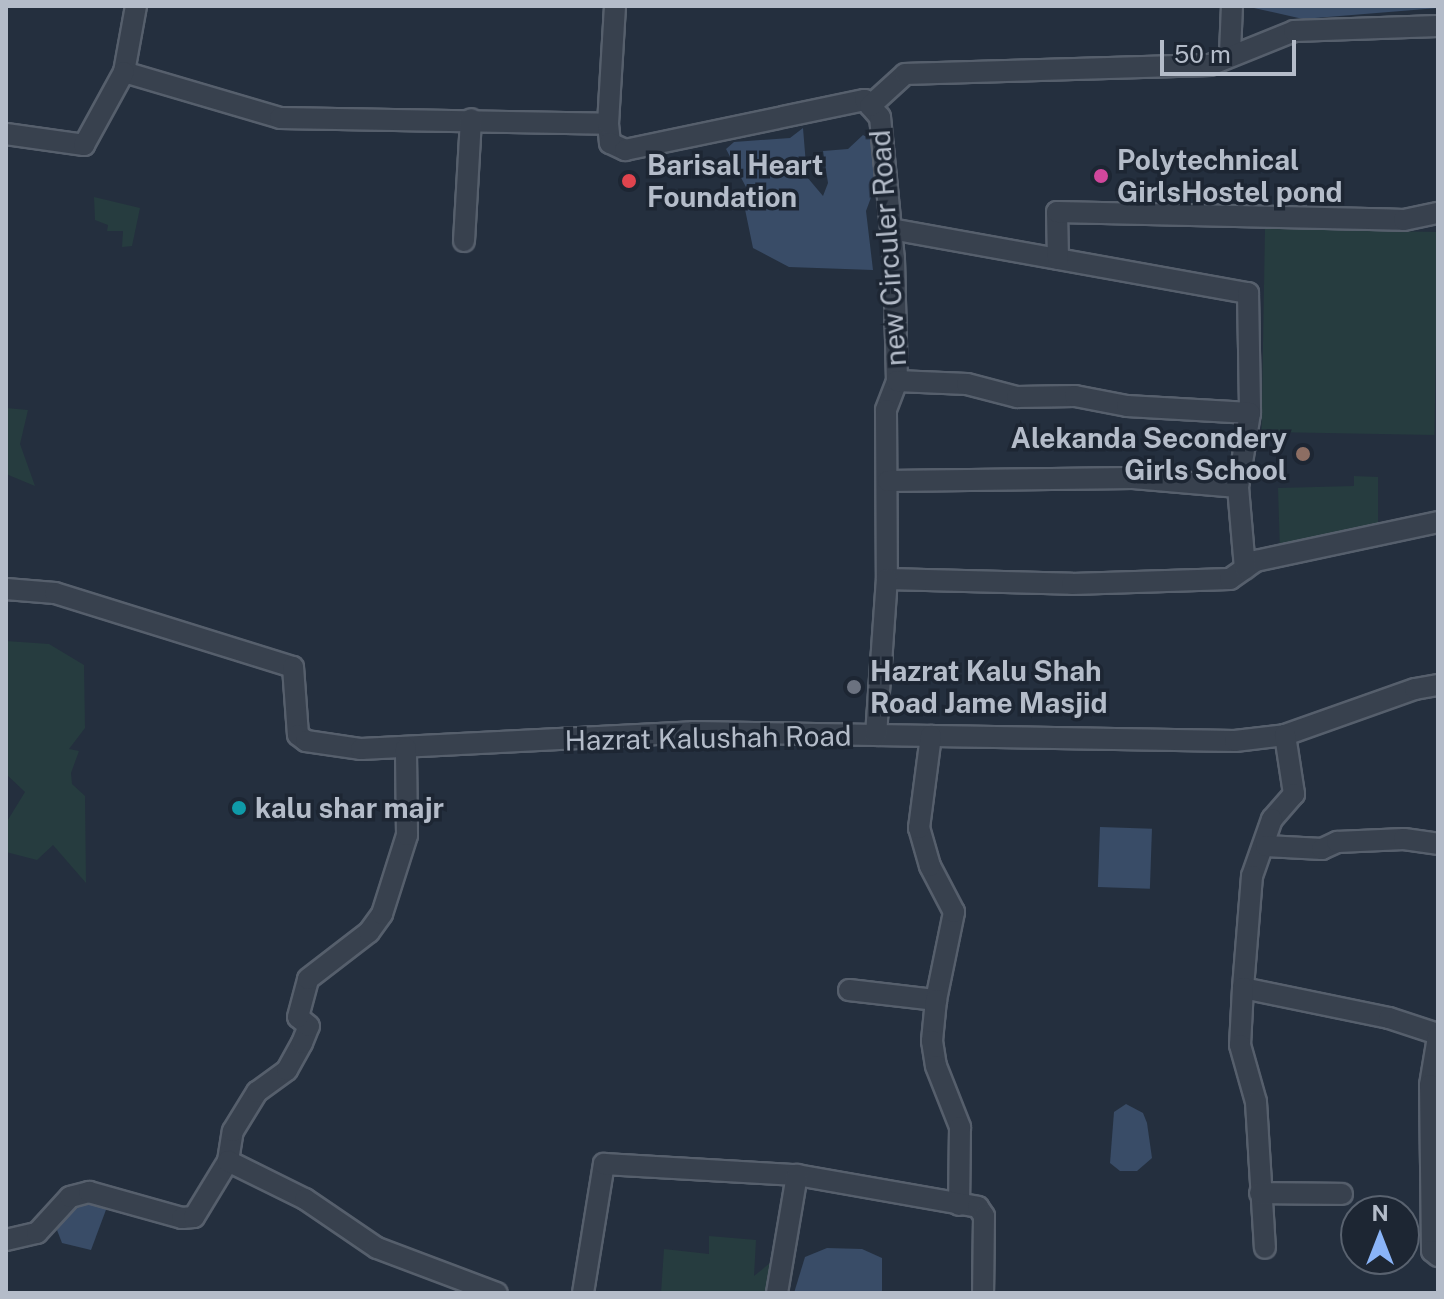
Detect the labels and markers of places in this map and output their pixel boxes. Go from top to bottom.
place label: Polytechnical GirlsHostel pond [1117,143,1343,209]
place label: Barisal Heart Foundation [647,148,823,214]
marker: Polytechnical GirlsHostel pond [1092,167,1110,185]
marker: Barisal Heart Foundation [618,170,640,192]
place label: Alekanda Secondery Girls School [1011,421,1287,487]
marker: Alekanda Secondery Girls School [1294,445,1312,463]
place label: Hazrat Kalu Shah Road Jame Masjid [870,654,1108,720]
marker: Hazrat Kalu Shah Road Jame Masjid [845,678,863,696]
place label: kalu shar majr [255,791,444,825]
marker: kalu shar majr [230,799,248,817]

